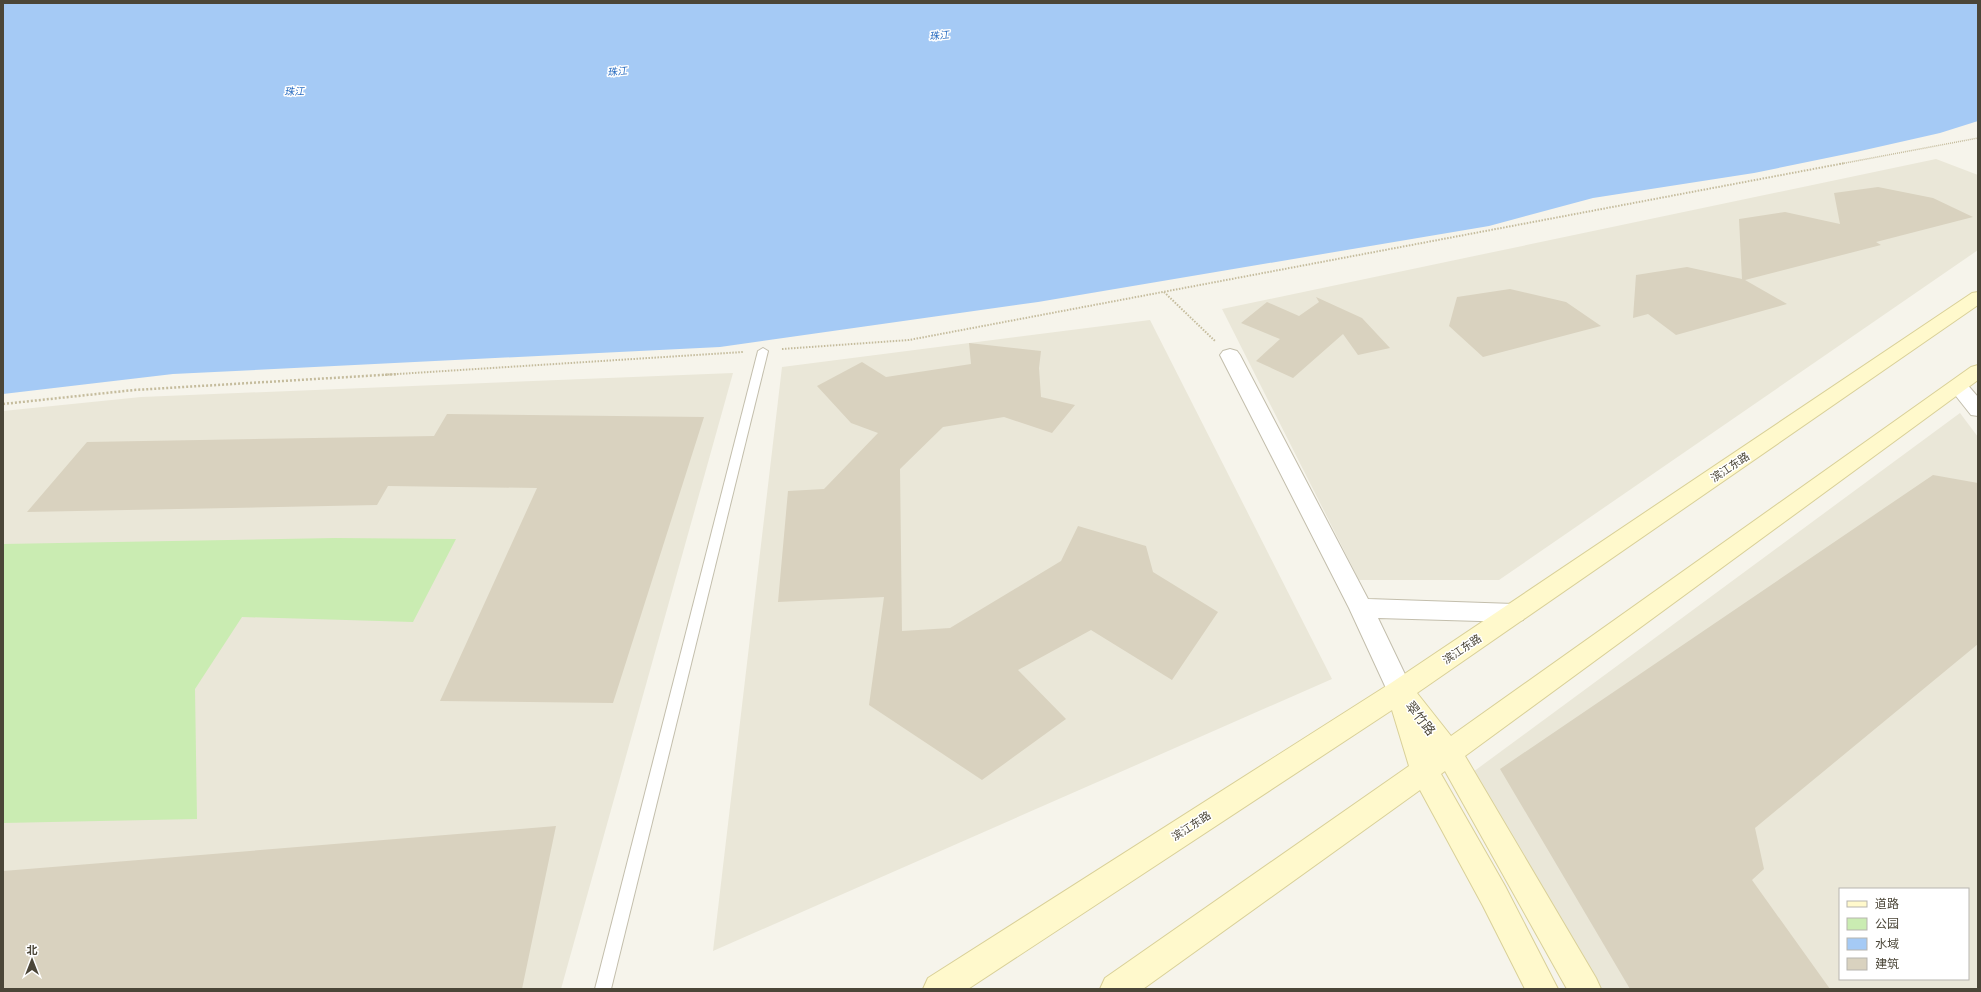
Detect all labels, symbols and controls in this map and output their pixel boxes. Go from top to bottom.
water label: 珠江 [928,27,951,44]
water label: 珠江 [606,63,629,80]
water label: 珠江 [284,84,305,99]
street label: 滨江东路 [1707,448,1753,486]
street label: 滨江东路 [1439,630,1485,668]
street label: 翠竹路 [1401,697,1440,740]
street label: 滨江东路 [1168,807,1214,845]
legend [1839,888,1969,980]
text: 道路 [1875,895,1899,913]
text: 公园 [1875,915,1899,933]
text: 水域 [1875,935,1899,953]
north arrow [12,940,52,980]
text: 北 [27,942,38,958]
text: 建筑 [1875,955,1899,973]

